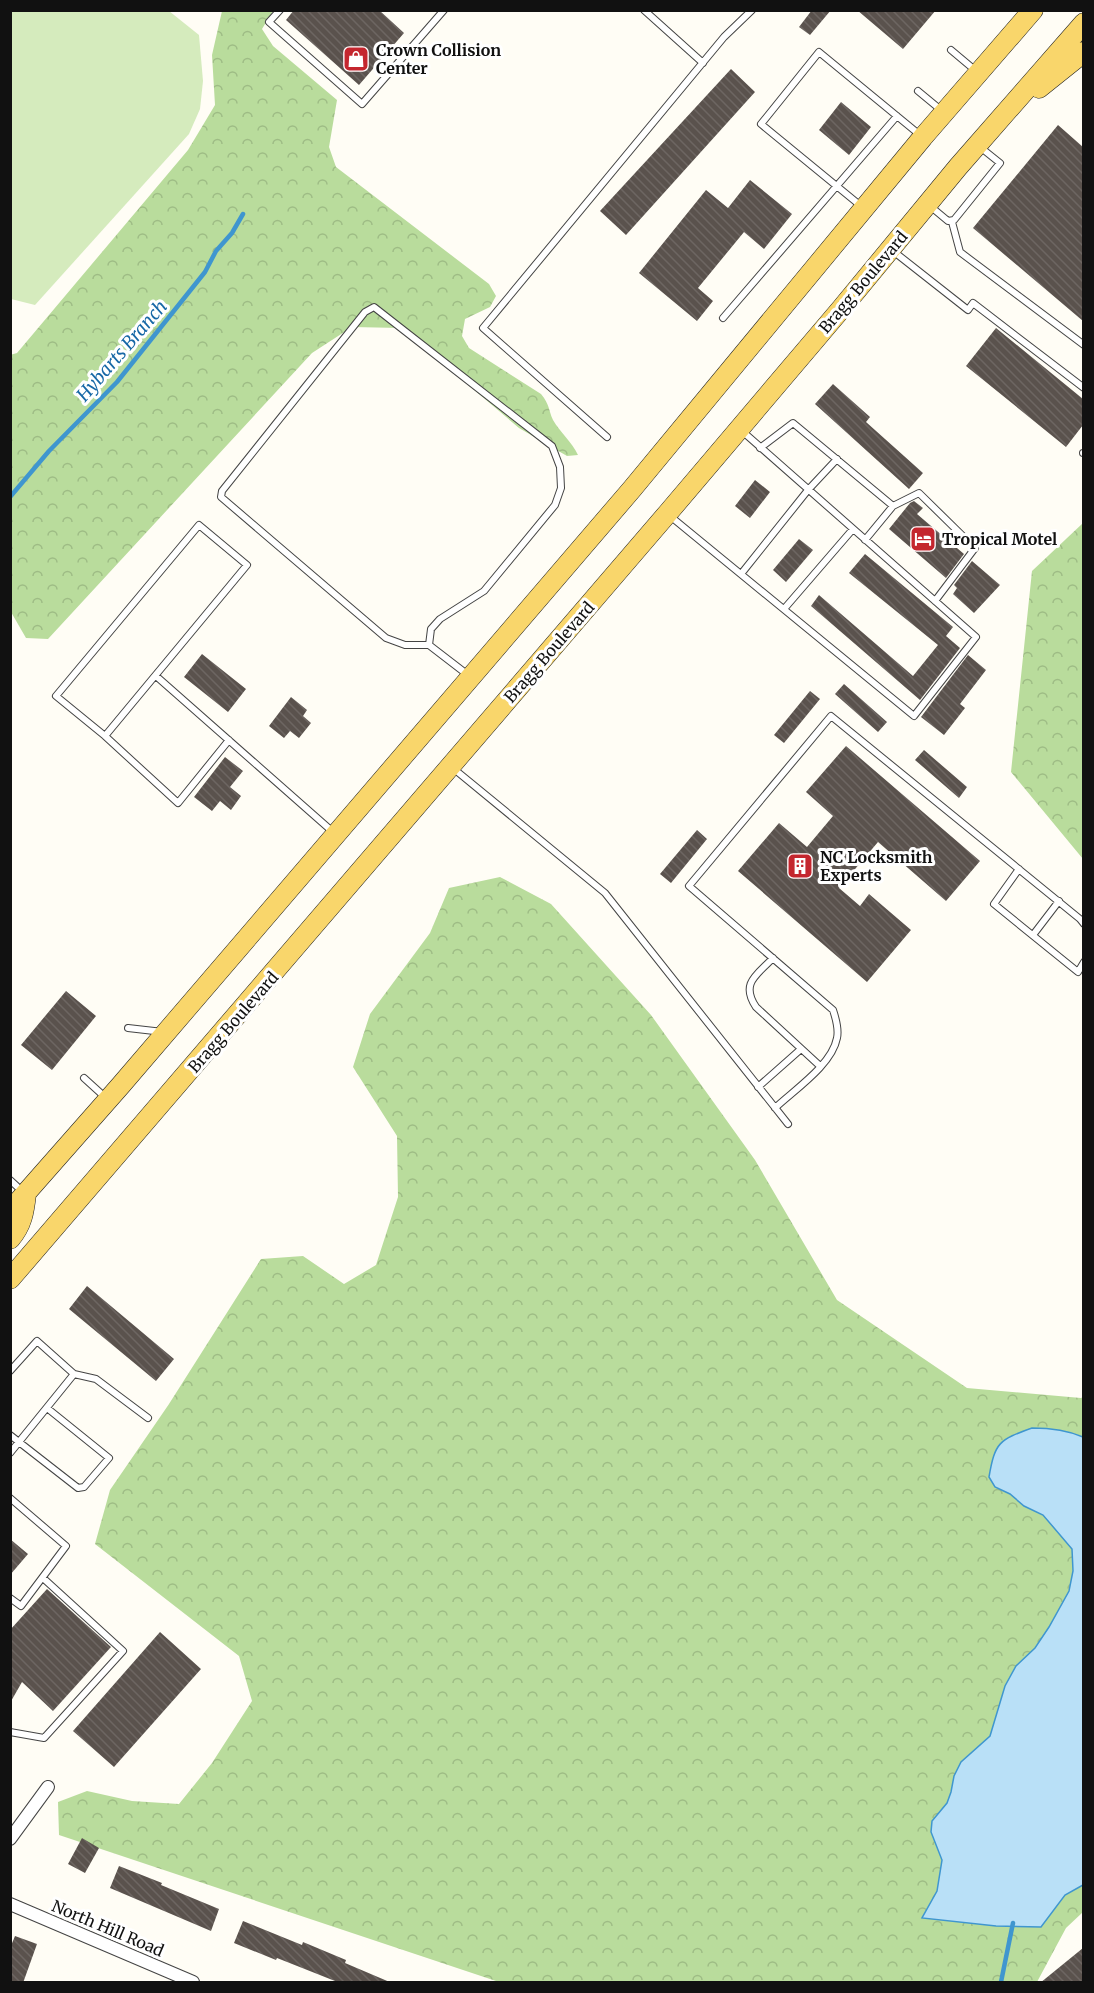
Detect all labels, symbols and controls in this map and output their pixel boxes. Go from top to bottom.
place label: Crown Collision Center [376,40,501,78]
shop icon: Crown Collision Center [341,44,371,74]
street label: Bragg Boulevard [814,227,912,337]
water label: Hybarts Branch [71,295,172,407]
hotel icon: Tropical Motel [908,524,938,554]
place label: Tropical Motel [942,529,1057,549]
street label: Bragg Boulevard [500,597,599,707]
place label: NC Locksmith Experts [820,847,933,885]
building icon: NC Locksmith Experts [785,851,815,881]
street label: Bragg Boulevard [184,967,283,1077]
street label: North Hill Road [49,1895,167,1961]

